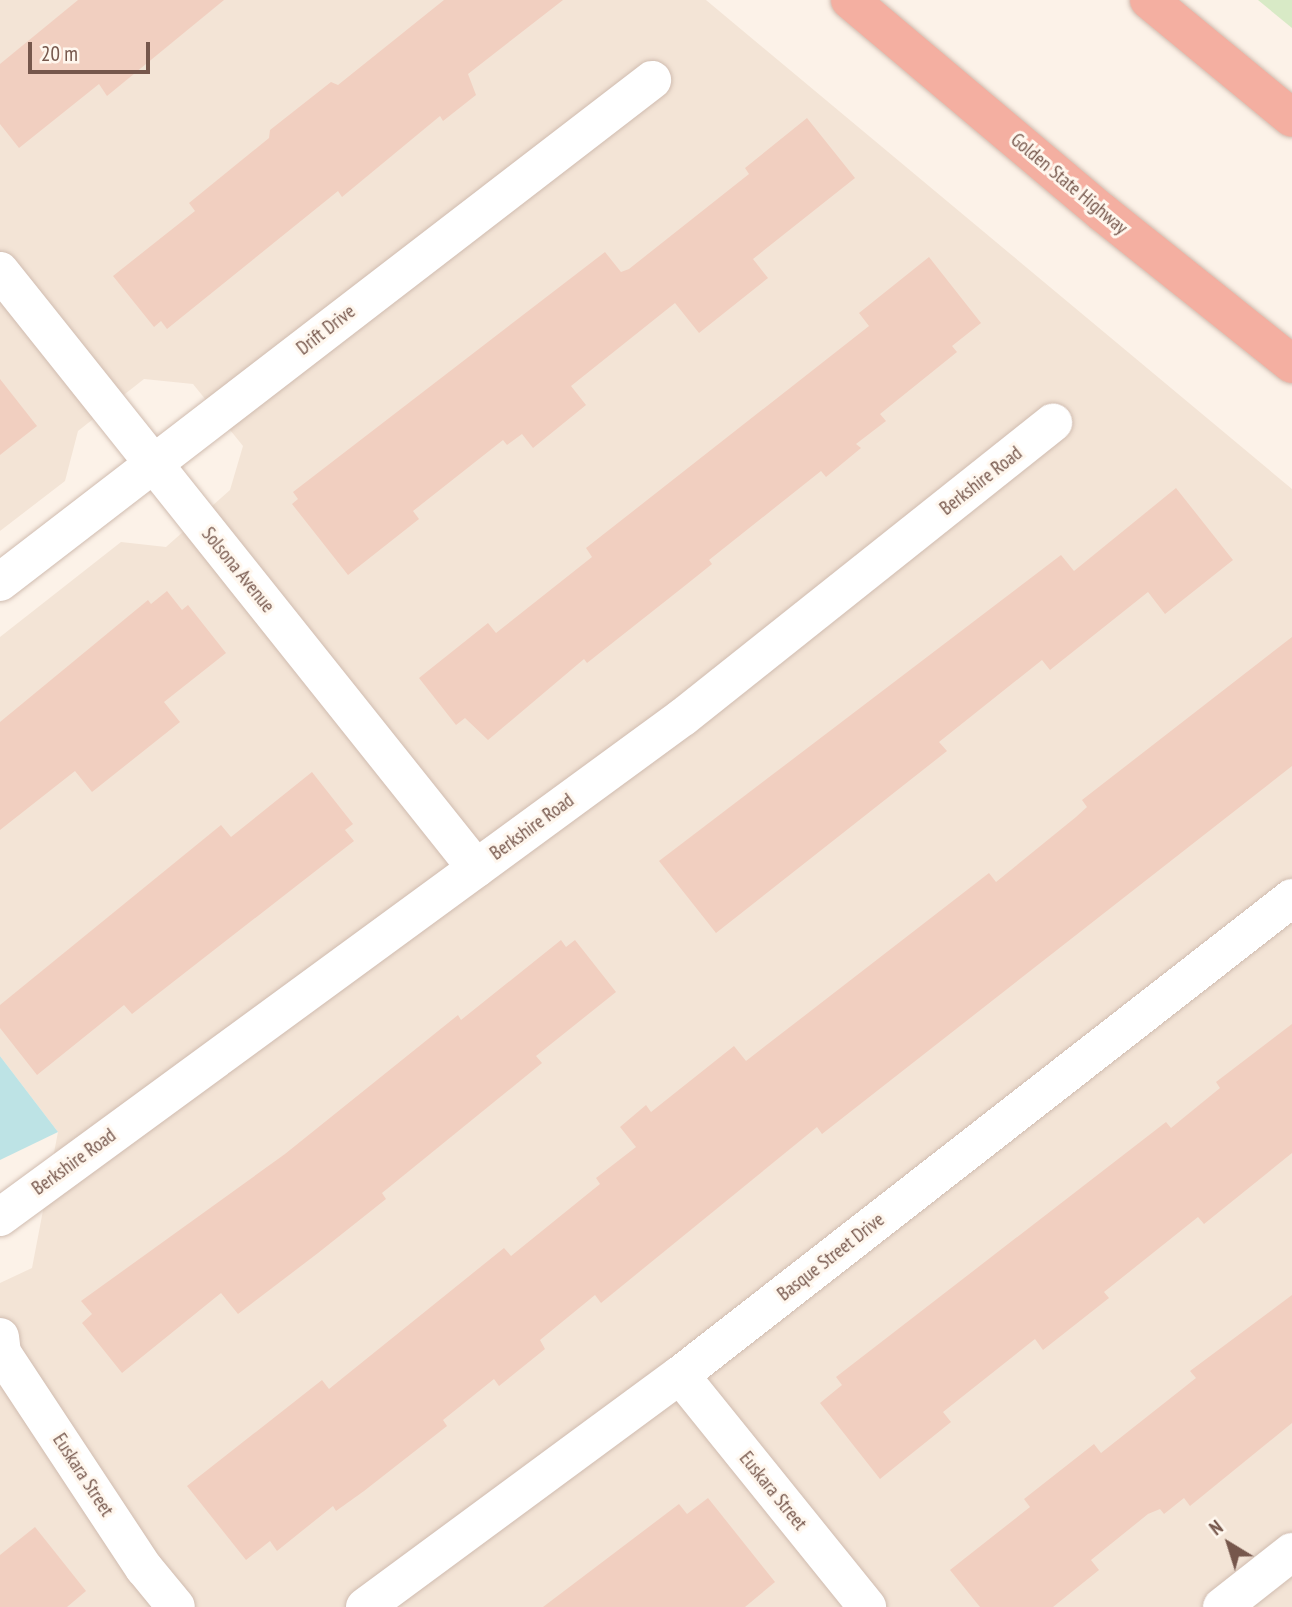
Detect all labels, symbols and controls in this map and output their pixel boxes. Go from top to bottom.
scale bar [32,28,154,72]
text: 20 m [41,40,78,67]
street label: Golden State Highway [1006,129,1132,239]
street label: Drift Drive [292,300,360,360]
street label: Berkshire Road [935,442,1027,520]
street label: Solsona Avenue [197,523,279,617]
street label: Berkshire Road [486,789,578,865]
street label: Berkshire Road [28,1124,120,1200]
street label: Basque Street Drive [773,1208,889,1306]
street label: Euskara Street [48,1429,118,1521]
street label: Euskara Street [735,1447,811,1535]
north arrow [1194,1509,1264,1579]
text: N [1205,1515,1227,1540]

